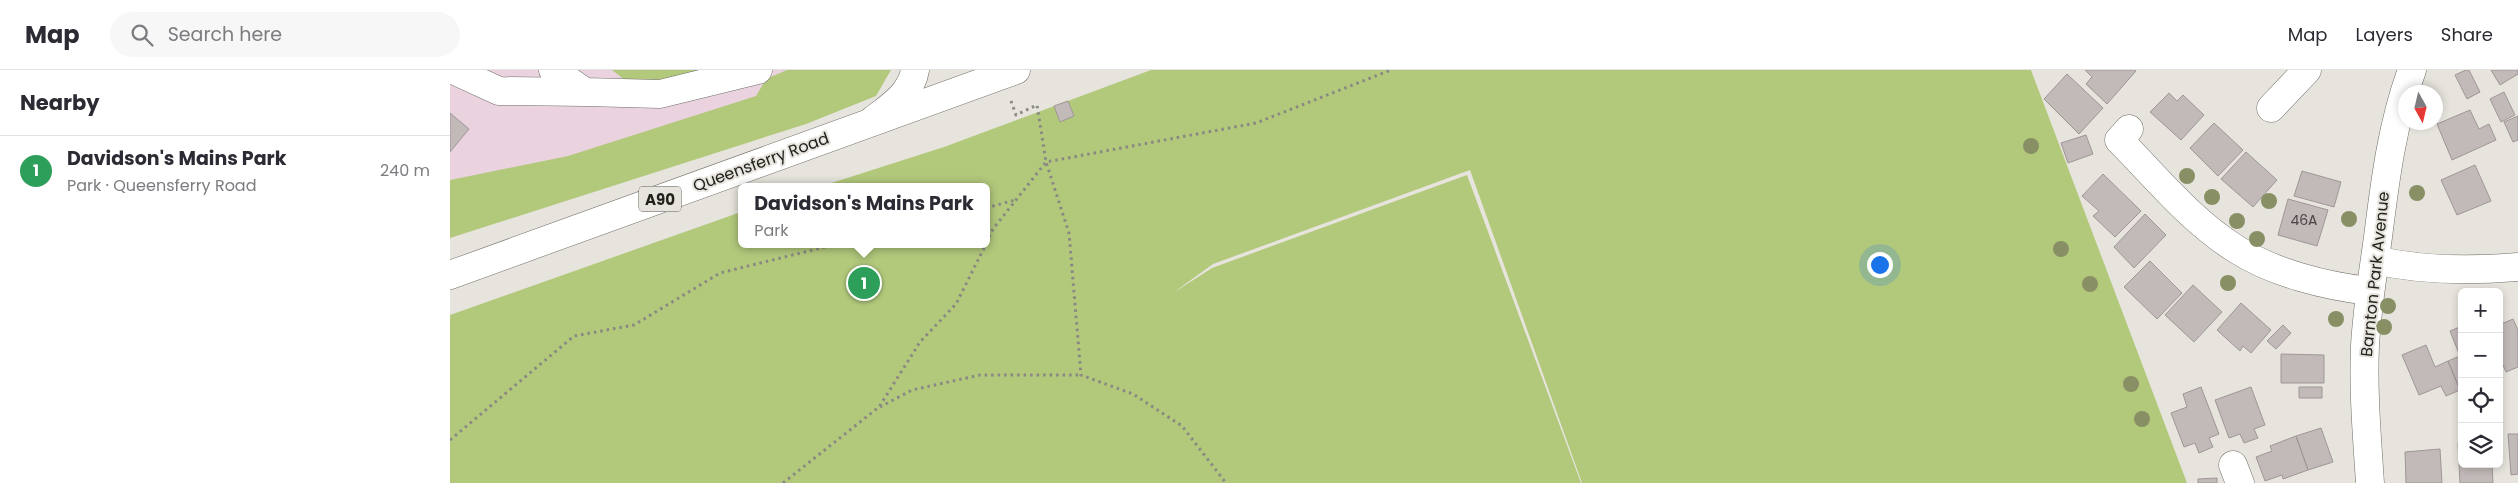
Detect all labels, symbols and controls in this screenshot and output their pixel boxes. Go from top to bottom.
search box [110,12,460,57]
text: Map [25,18,80,51]
icon: search [128,21,156,49]
text: Search here [168,21,282,48]
text: Map [2288,22,2328,47]
text: Layers [2356,22,2413,47]
text: Share [2441,22,2493,47]
north arrow [2398,85,2443,130]
text: Nearby [20,88,100,117]
street label: Queensferry Road [690,127,832,197]
text: Davidson's Mains Park [67,145,286,172]
text: 1 [33,159,39,182]
text: 240 m [380,159,430,182]
text: Park · Queensferry Road [67,174,257,197]
popup [738,183,990,248]
road number: A90 [639,186,681,212]
text: Davidson's Mains Park [754,190,974,217]
street label: Barnton Park Avenue [2355,190,2395,358]
house number: 46A [2290,210,2318,230]
text: Park [754,219,789,242]
your location [1867,252,1893,278]
pin: 1 [848,264,880,302]
map controls [2458,288,2503,468]
button: + [2458,288,2503,333]
button: − [2458,333,2503,378]
button: locate [2458,378,2503,423]
button: layers [2458,423,2503,468]

